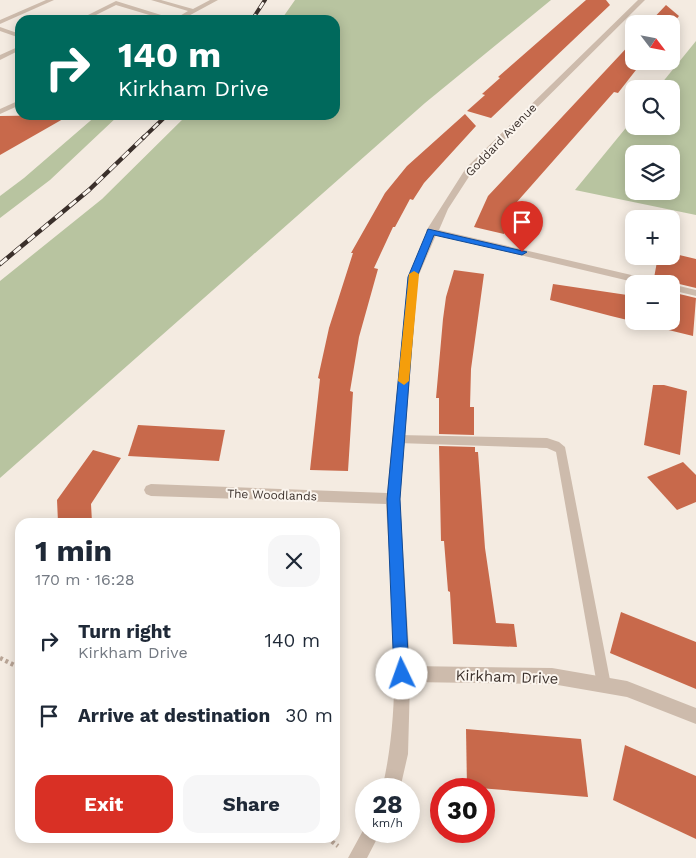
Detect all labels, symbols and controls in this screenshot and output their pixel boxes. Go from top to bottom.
north arrow [625,15,680,70]
map controls [625,15,680,330]
text: 140 m [118,34,221,76]
icon: right [35,35,100,100]
text: Kirkham Drive [118,76,269,101]
button: search [625,80,680,135]
street label: Goddard Avenue [463,101,539,179]
button: layers [625,145,680,200]
pin [501,201,543,252]
icon: arrive [508,208,536,236]
button: + [625,210,680,265]
button: − [625,275,680,330]
street label: The Woodlands [227,486,317,504]
text: 1 min [35,533,112,568]
button: close [268,535,320,587]
text: 170 m · 16:28 [35,570,135,589]
text: Turn right [78,620,171,643]
icon: right [35,627,63,655]
text: 140 m [265,629,320,652]
text: Kirkham Drive [78,643,188,662]
position arrow [375,647,427,699]
street label: Kirkham Drive [455,666,559,688]
icon: arrive [35,702,63,730]
text: Arrive at destination [78,704,270,727]
text: 30 m [285,704,333,727]
button: Exit [35,775,173,833]
button: Share [183,775,320,833]
speed limit sign: 30 [430,778,495,843]
text: 28 [372,790,403,819]
text: km/h [372,816,403,830]

